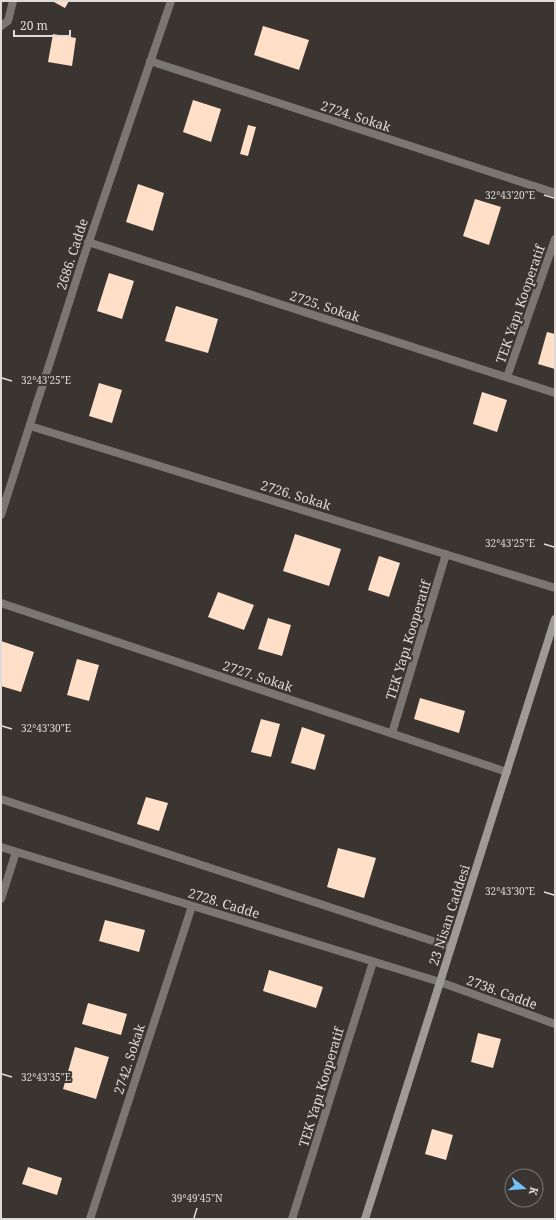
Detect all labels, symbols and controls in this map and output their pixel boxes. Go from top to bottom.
scale bar [14,12,70,38]
text: 20 m [20,17,48,34]
street label: 2724. Sokak [319,96,394,136]
text: 32°43'20"E [485,188,535,202]
street label: 2686. Cadde [52,216,92,292]
street label: TEK Yapı Kooperatif [491,241,549,366]
street label: 2725. Sokak [288,286,363,326]
text: 32°43'25"E [21,373,71,387]
street label: 2726. Sokak [259,476,334,514]
text: 32°43'25"E [485,536,535,550]
street label: TEK Yapı Kooperatif [381,577,435,702]
street label: 2727. Sokak [221,656,296,696]
text: 32°43'30"E [21,721,71,735]
street label: 23 Nisan Caddesi [424,862,474,968]
street label: 2728. Cadde [186,884,262,922]
text: 32°43'30"E [485,884,535,898]
street label: 2738. Cadde [464,971,540,1013]
street label: 2742. Sokak [109,1021,149,1096]
street label: TEK Yapı Kooperatif [294,1024,348,1149]
text: 32°43'35"E [21,1070,71,1084]
north arrow [504,1168,544,1208]
text: K [525,1185,542,1198]
text: 39°49'45"N [171,1191,223,1205]

